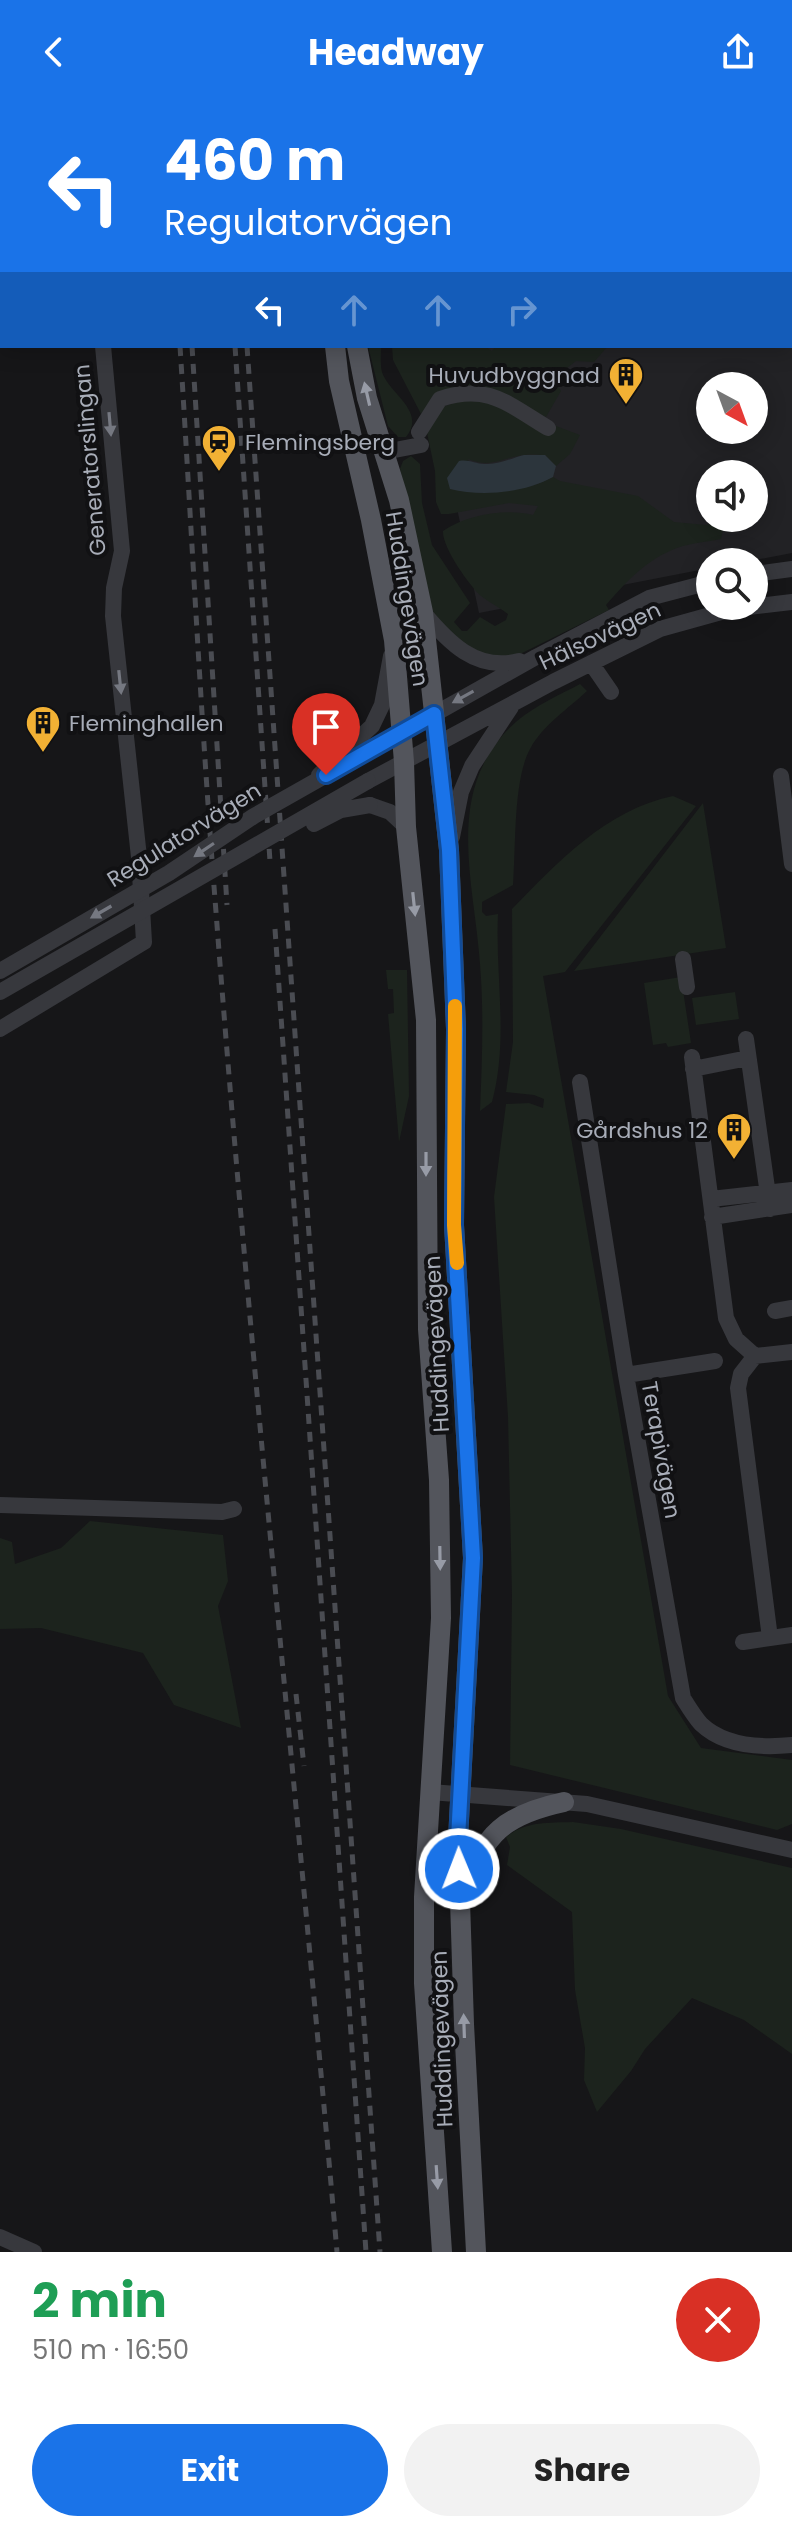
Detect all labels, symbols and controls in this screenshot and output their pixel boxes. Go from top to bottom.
text: Headway [308,27,484,78]
icon: back [32,30,76,74]
icon: share [716,30,760,74]
text: 460 m [164,121,345,200]
icon: left [32,136,136,240]
text: Regulatorvägen [164,197,453,248]
icon: left [248,288,292,332]
icon: ahead [332,288,376,332]
icon: ahead [416,288,460,332]
icon: right [500,288,544,332]
building icon: Huvudbyggnad [607,356,645,406]
place label: Huvudbyggnad [429,360,600,391]
street label: Generatorslingan [66,363,114,557]
north arrow [696,372,768,444]
map controls [696,372,768,620]
one-way arrow [360,381,373,406]
one-way arrow [104,412,117,437]
station icon: Flemingsberg [200,423,238,473]
place label: Flemingsberg [245,427,395,458]
button: sound [696,460,768,532]
street label: Huddingevägen [378,509,436,689]
button: search [696,548,768,620]
street label: Hälsovägen [534,594,666,678]
one-way arrow [114,669,127,694]
one-way arrow [452,690,474,704]
pin [292,693,360,775]
building icon: Fleminghallen [24,704,62,754]
icon: arrive [304,705,348,749]
place label: Fleminghallen [69,708,224,739]
street label: Regulatorvägen [101,775,267,895]
one-way arrow [193,842,215,856]
one-way arrow [408,892,421,917]
one-way arrow [90,905,113,919]
building icon: Gårdshus 12 [715,1111,753,1161]
place label: Gårdshus 12 [576,1115,708,1146]
one-way arrow [420,1152,432,1177]
street label: Huddingevägen [417,1255,457,1433]
street label: Terapivägen [634,1379,688,1521]
one-way arrow [434,1546,446,1571]
position arrow [417,1827,501,1911]
street label: Huddingevägen [423,1950,461,2128]
one-way arrow [458,2013,471,2038]
one-way arrow [431,2165,444,2190]
text: 2 min [32,2267,167,2334]
button: close [676,2278,760,2362]
text: 510 m · 16:50 [32,2332,189,2368]
button: Exit [32,2424,388,2516]
button: Share [404,2424,760,2516]

